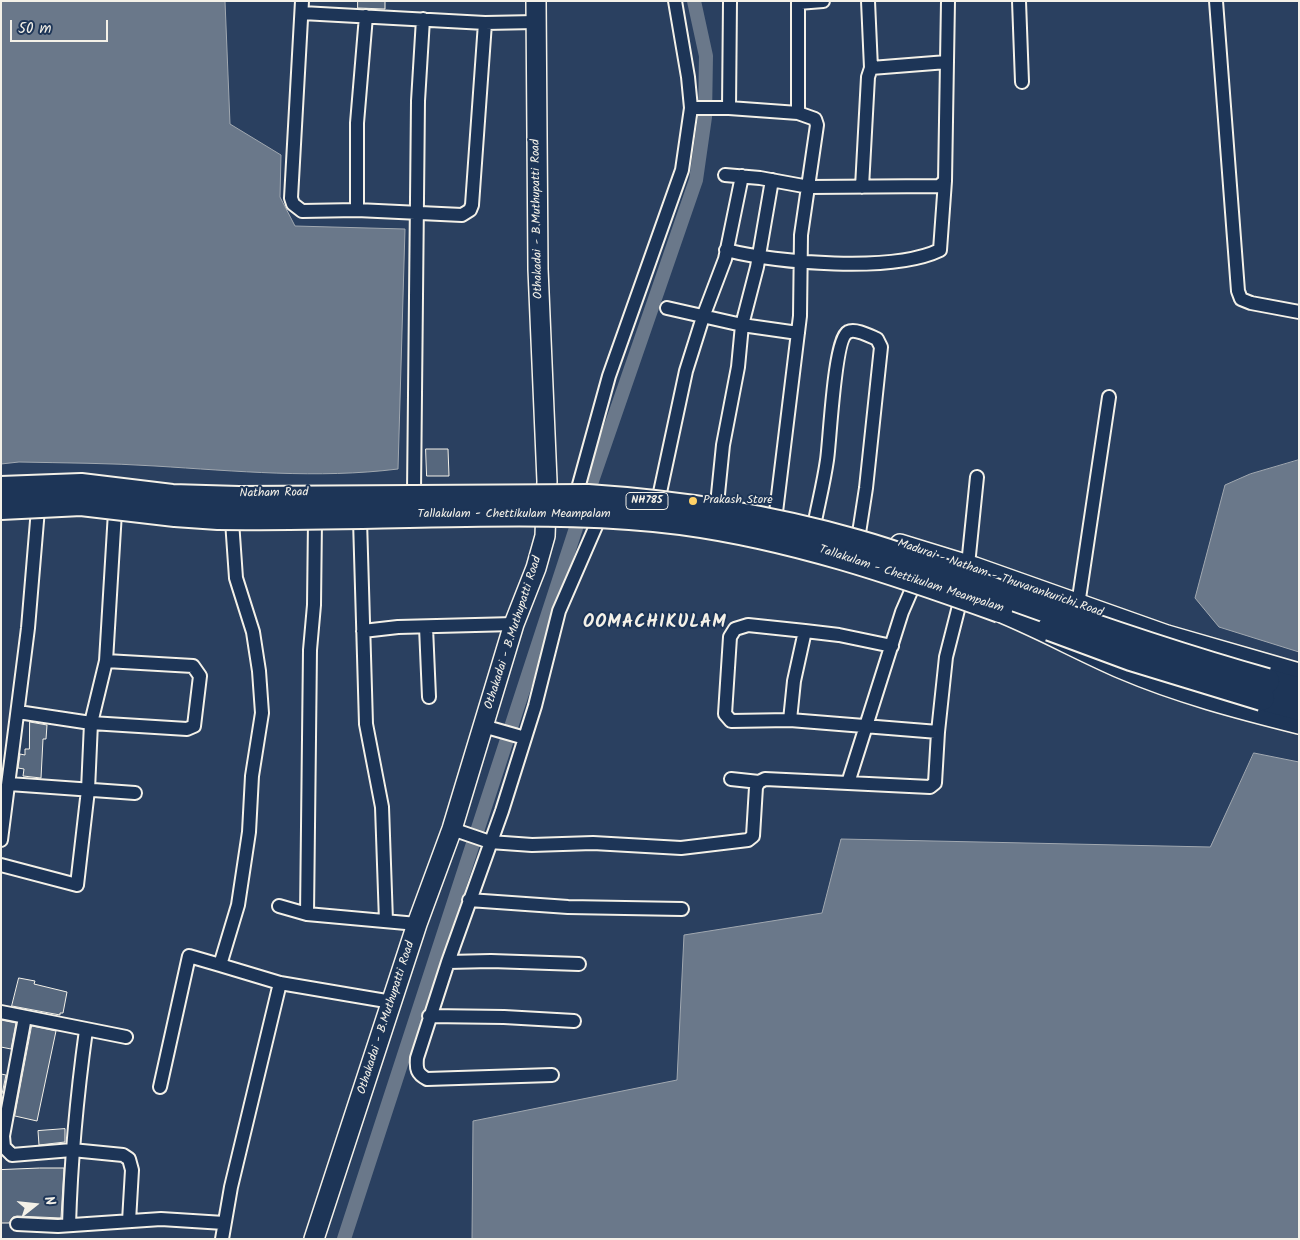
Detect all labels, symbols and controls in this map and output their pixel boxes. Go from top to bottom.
scale bar [12,10,110,42]
text: 50 m [18,17,52,41]
street label: Othakadai - B.Muthupatti Road [529,139,547,299]
street label: Natham Road [239,486,309,502]
road number: NH785 [626,492,668,510]
place label: Prakash Store [703,494,773,508]
marker: Prakash Store [687,495,699,507]
street label: Tallakulam - Chettikulam Meampalam [417,508,611,522]
street label: Madurai - Natham - Thuvarankurichi Road [895,537,1105,621]
street label: Tallakulam - Chettikulam Meampalam [817,543,1005,617]
street label: Othakadai - B.Muthupatti Road [482,555,546,711]
district label: OOMACHIKULAM [582,613,728,635]
street label: Othakadai - B.Muthupatti Road [355,940,419,1096]
north arrow [10,1180,60,1230]
text: N [38,1194,61,1208]

